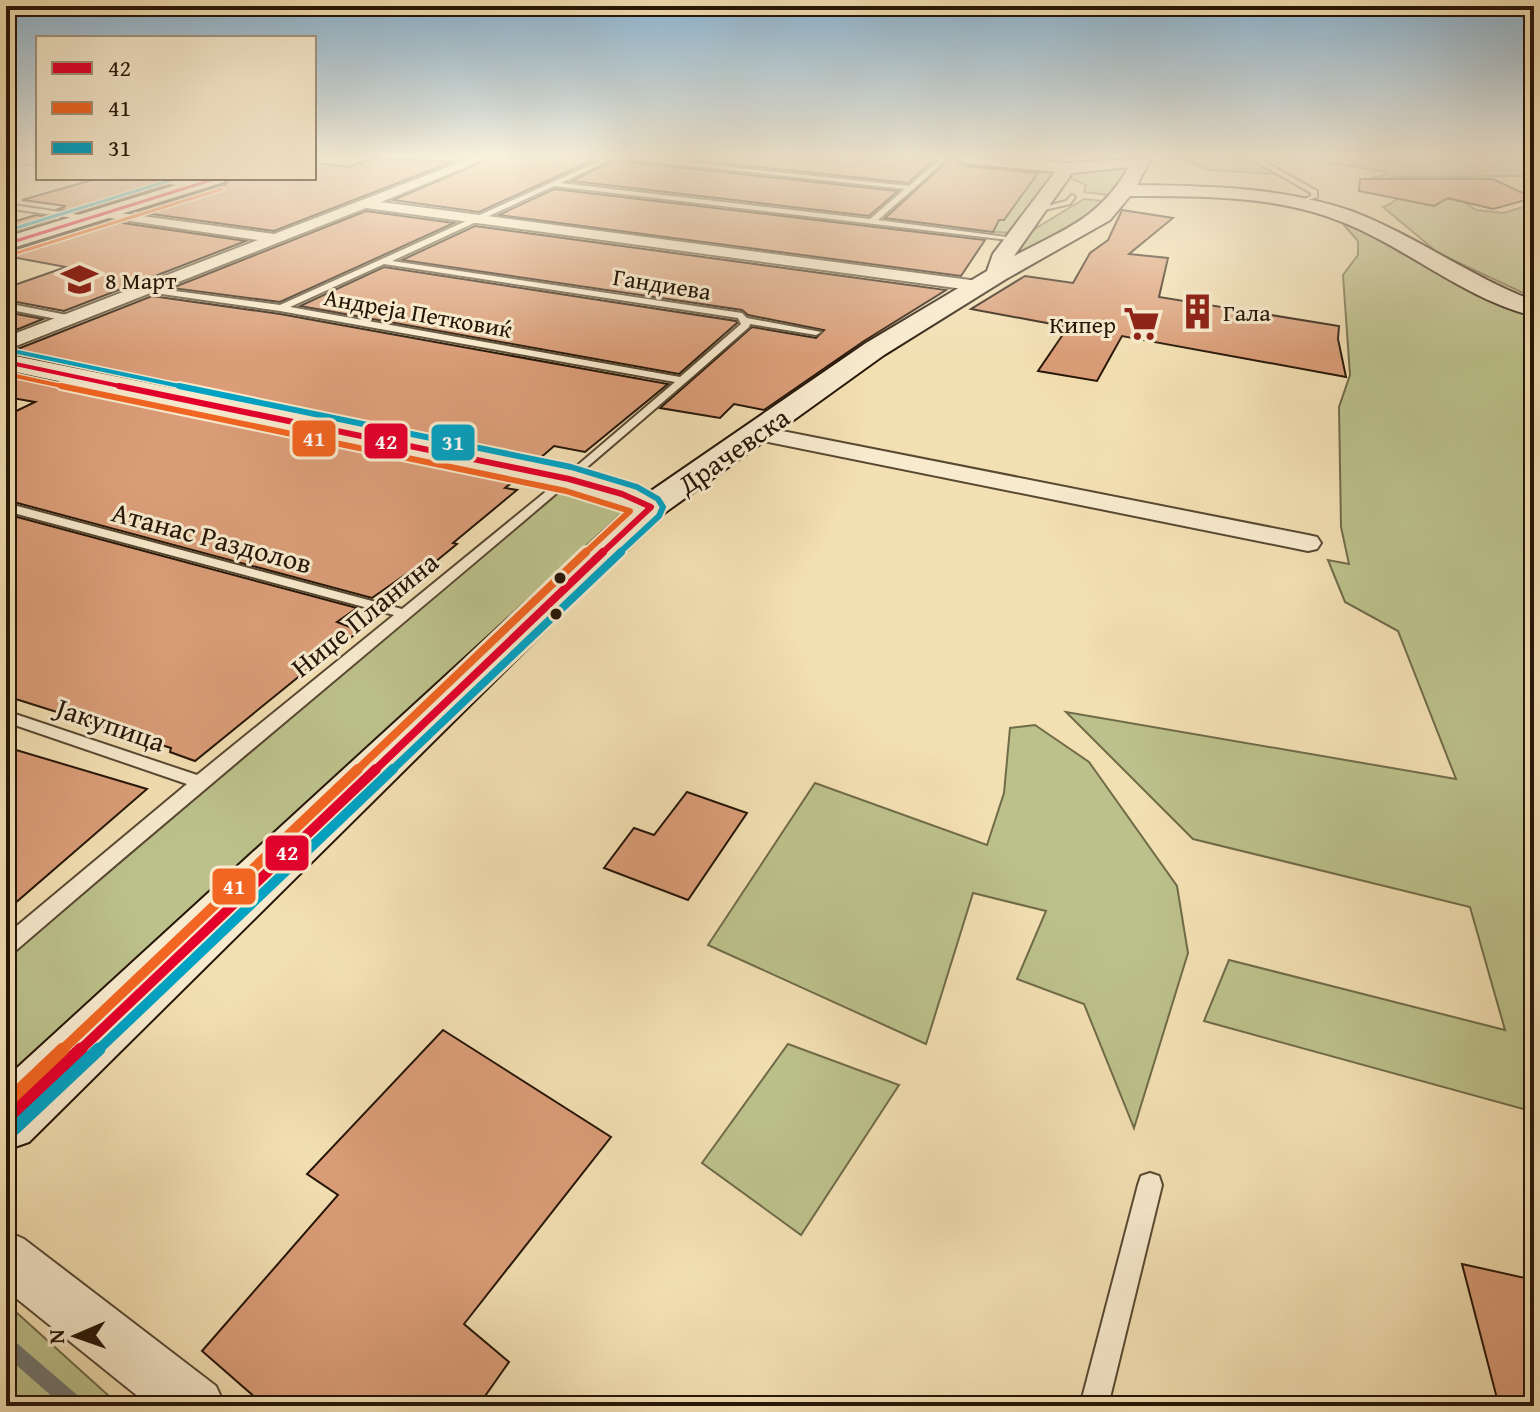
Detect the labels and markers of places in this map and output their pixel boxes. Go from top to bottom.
school or university icon: 8 Март [60,261,98,299]
place label: 8 Март [105,263,177,298]
building icon: Гала [1178,293,1216,331]
place label: Гала [1223,295,1271,330]
supermarket icon: Кипер [1123,305,1161,343]
place label: Кипер [1049,307,1116,342]
unlabelled marker [552,570,568,586]
unlabelled marker [548,606,564,622]

